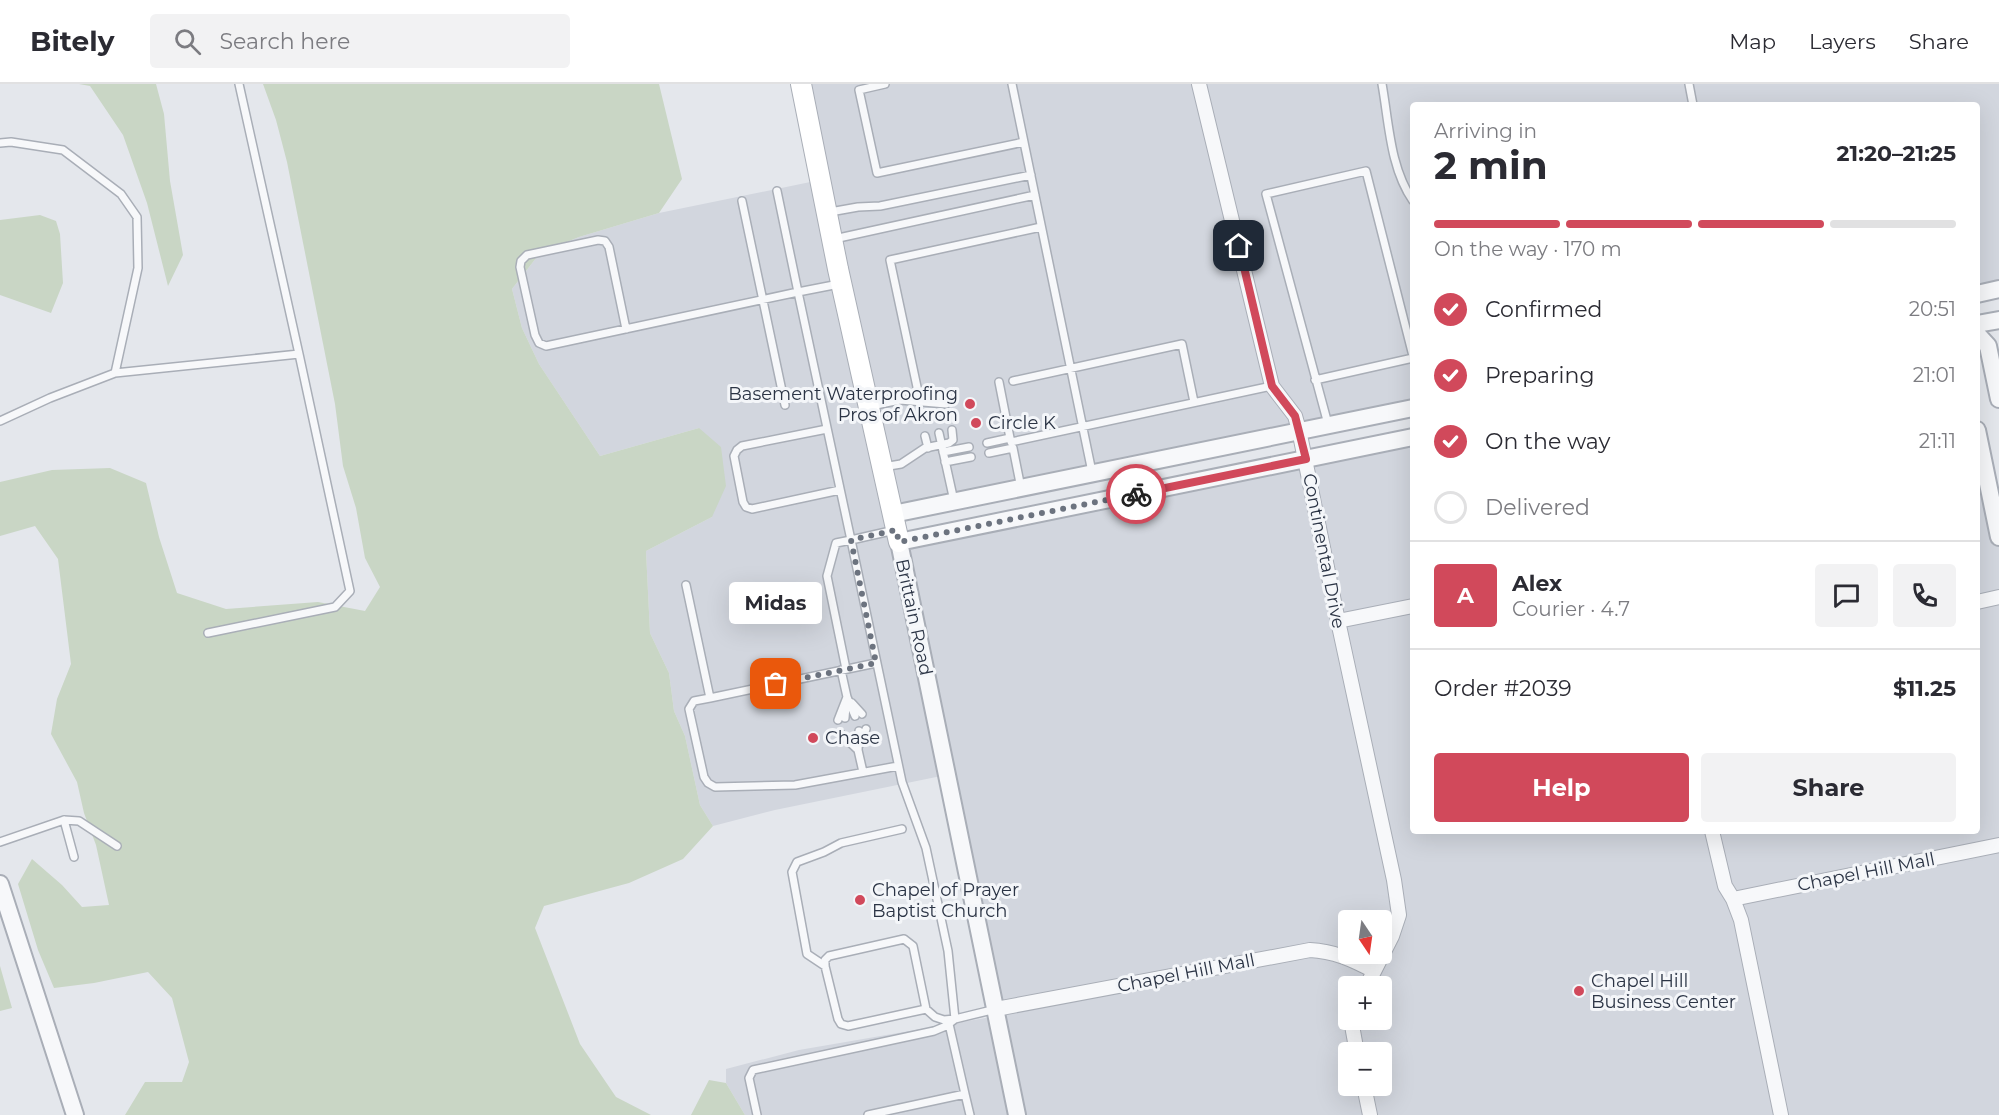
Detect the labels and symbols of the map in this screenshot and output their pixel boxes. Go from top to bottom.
pin [1213,220,1264,271]
place label: Basement Waterproofing Pros of Akron [728,383,958,426]
marker: Basement Waterproofing Pros of Akron [963,397,977,411]
place label: Circle K [988,412,1056,434]
marker: Circle K [969,416,983,430]
courier [1106,464,1166,524]
street label: Continental Drive [1298,472,1350,630]
street label: Brittain Road [891,557,937,677]
callout: Midas [730,582,822,624]
pin [750,658,801,709]
place label: Chase [825,727,880,749]
marker: Chase [806,731,820,745]
street label: Chapel Hill Mall [1795,848,1937,896]
place label: Chapel of Prayer Baptist Church [872,879,1019,922]
marker: Chapel of Prayer Baptist Church [853,893,867,907]
north arrow [1338,910,1392,964]
street label: Chapel Hill Mall [1115,949,1257,997]
place label: Chapel Hill Business Center [1591,970,1736,1013]
marker: Chapel Hill Business Center [1572,984,1586,998]

